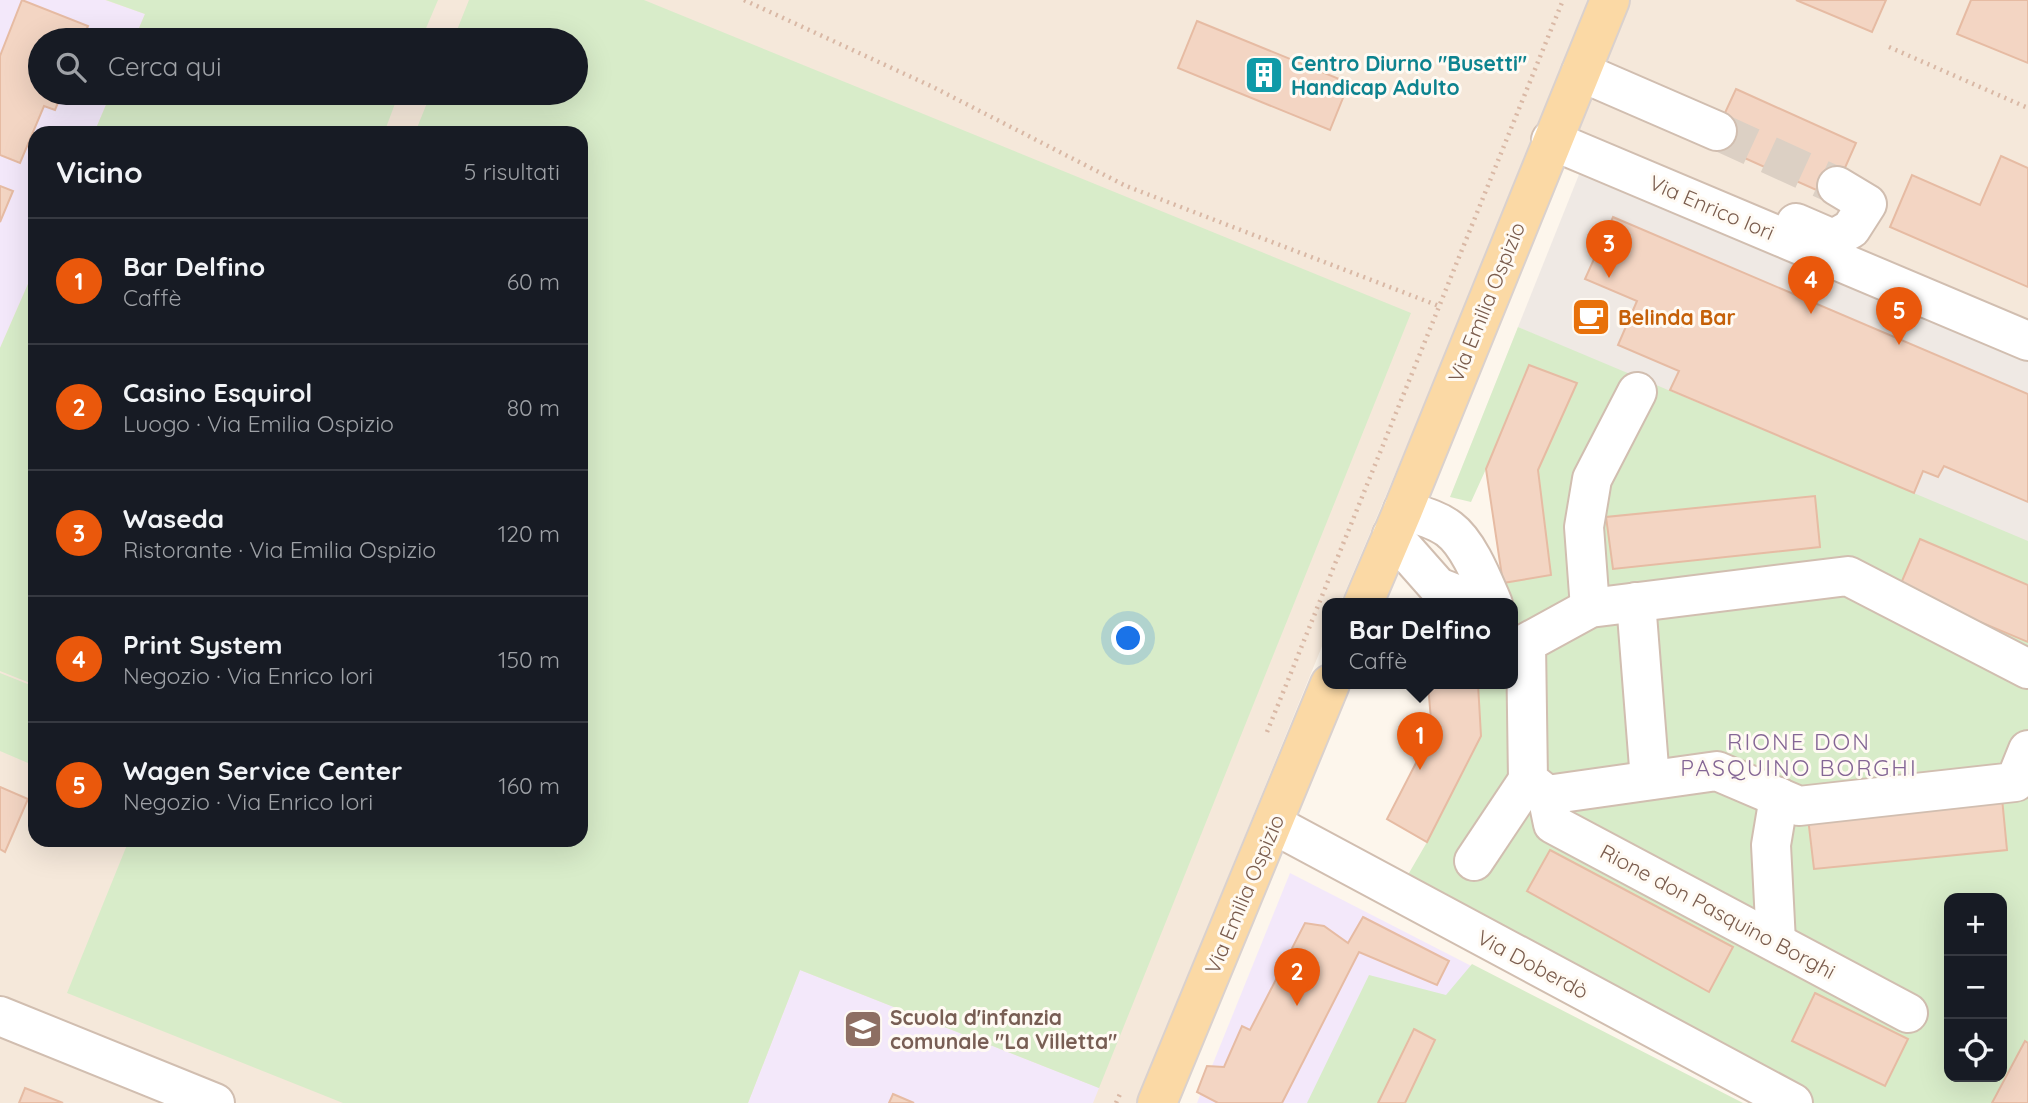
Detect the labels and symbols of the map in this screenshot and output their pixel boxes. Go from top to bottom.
place label: Centro Diurno "Busetti" Handicap Adulto [1291,50,1527,100]
building icon: Centro Diurno "Busetti" Handicap Adulto [1243,54,1285,96]
street label: Via Enrico Iori [1646,169,1778,245]
street label: Via Emilia Ospizio [1442,218,1530,386]
pin: 3 [1586,220,1632,278]
pin: 4 [1788,256,1834,314]
pin: 5 [1876,287,1922,345]
cafe icon: Belinda Bar [1570,296,1612,338]
place label: Belinda Bar [1618,304,1736,330]
your location [1111,621,1145,655]
pin: 1 [1397,712,1443,770]
district label: RIONE DON PASQUINO BORGHI [1680,727,1918,782]
street label: Via Emilia Ospizio [1199,810,1289,978]
street label: Rione don Pasquino Borghi [1596,838,1840,984]
street label: Via Doberdò [1473,924,1593,1004]
pin: 2 [1274,948,1320,1006]
place label: Scuola d'infanzia comunale "La Villetta" [890,1004,1117,1054]
school or university icon: Scuola d'infanzia comunale "La Villetta" [842,1008,884,1050]

